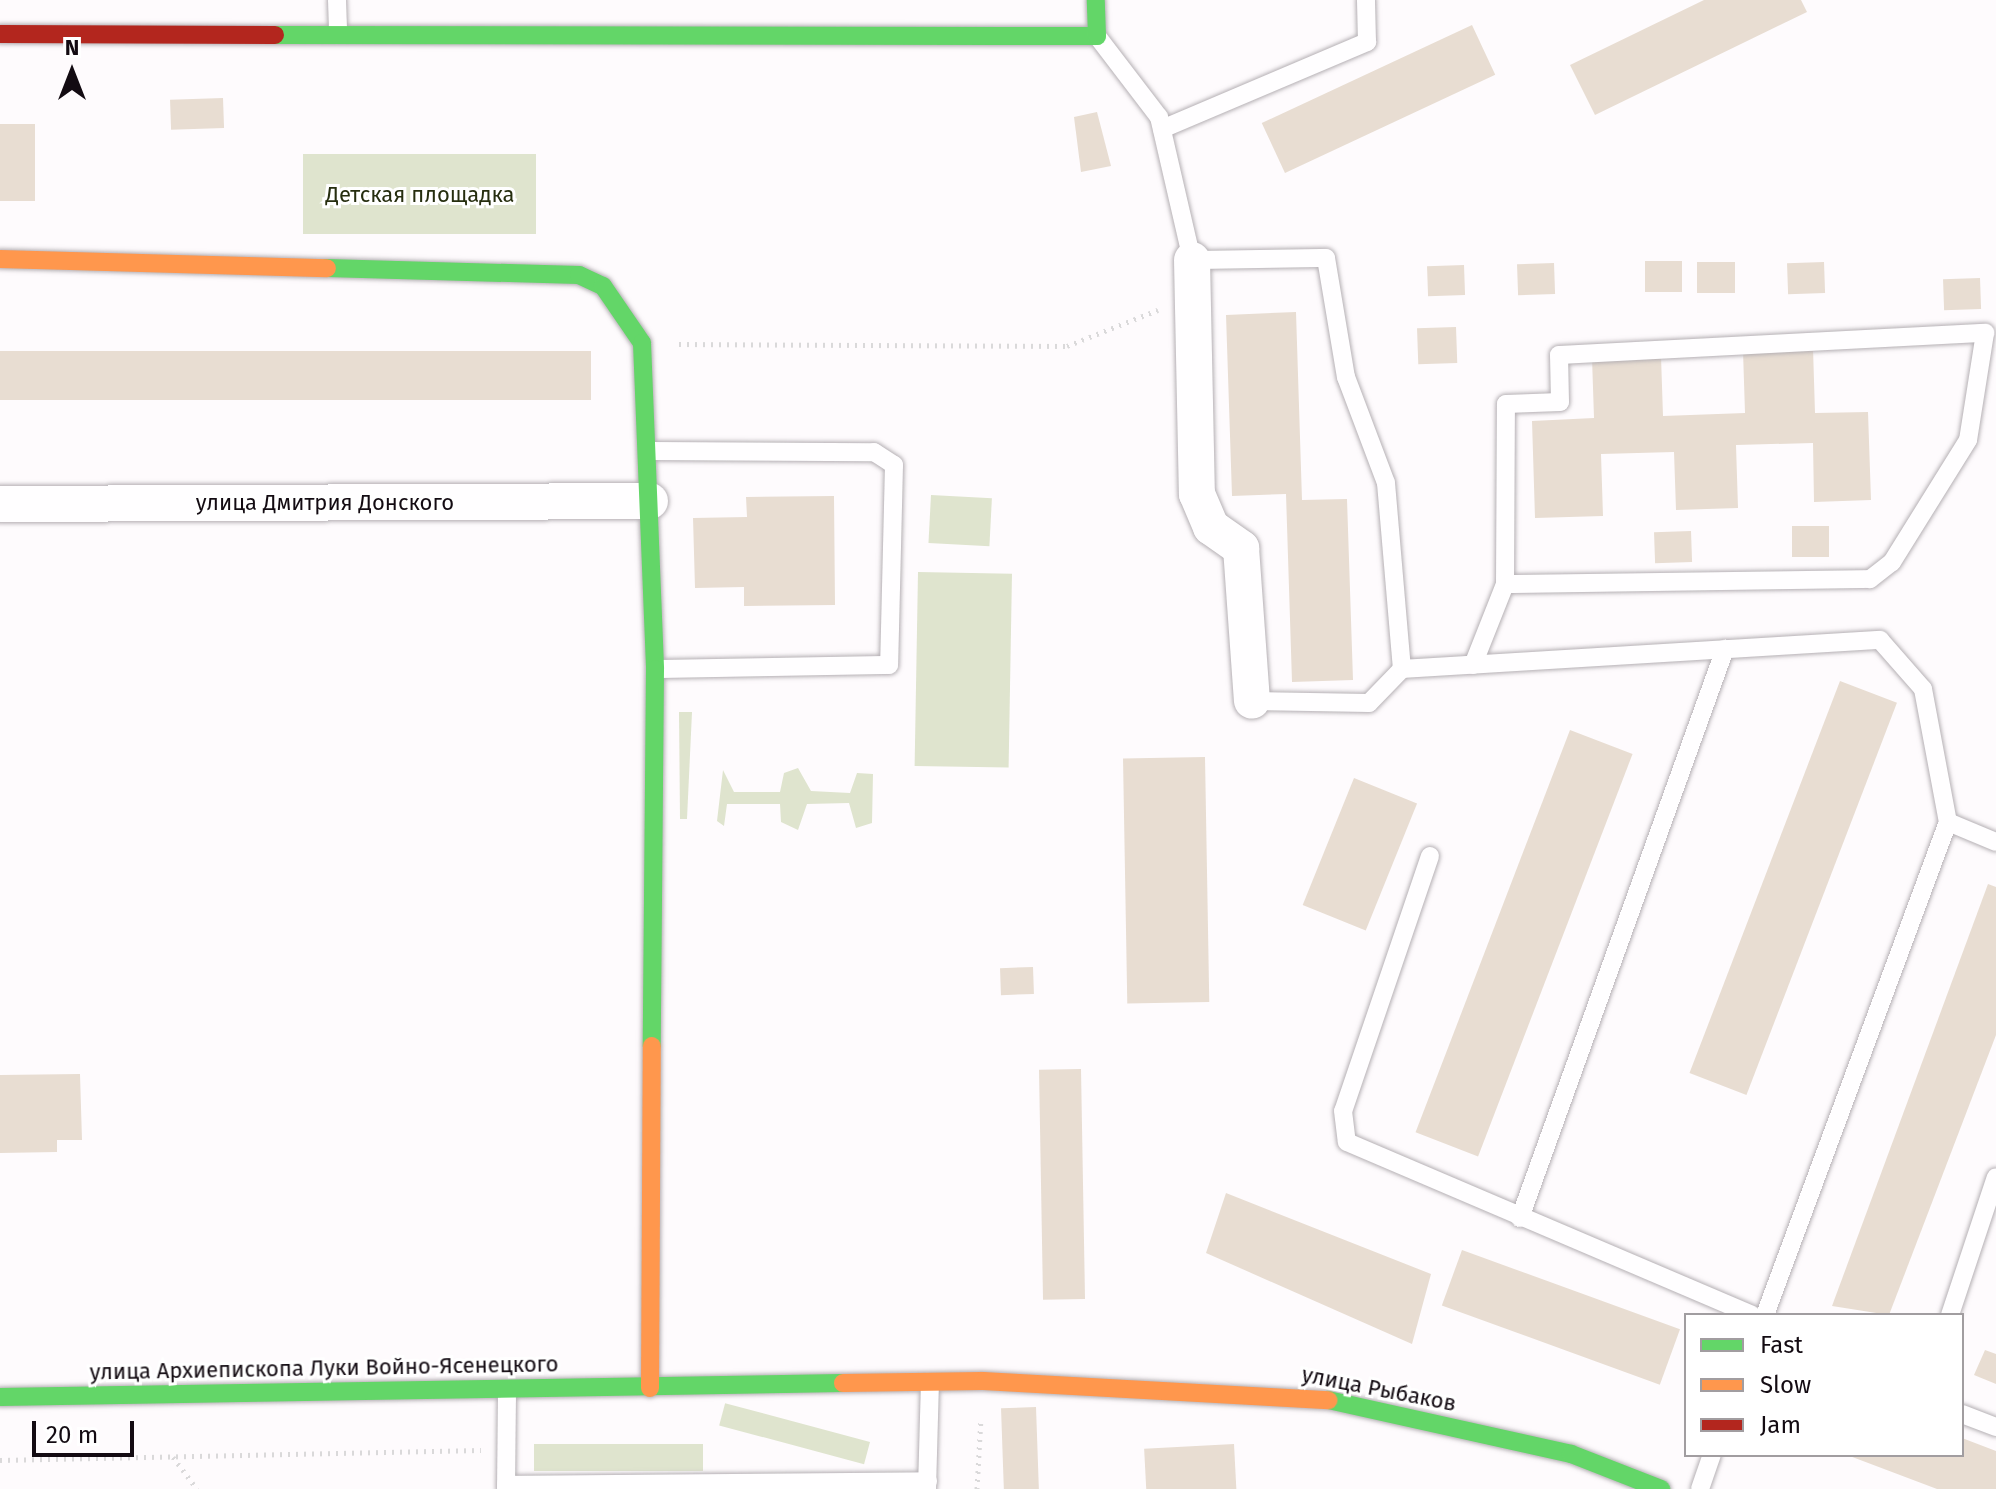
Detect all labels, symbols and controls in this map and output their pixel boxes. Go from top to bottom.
north arrow [32,32,112,112]
text: N [65,34,79,61]
park label: Детская площадка [325,182,515,208]
street label: улица Дмитрия Донского [196,490,454,516]
legend [1684,1313,1964,1457]
text: Fast [1760,1331,1803,1359]
street label: улица Архиепископа Луки Войно-Ясенецкого [89,1351,559,1385]
street label: улица Рыбаков [1300,1361,1458,1417]
text: Slow [1760,1371,1811,1399]
scale bar [36,1405,138,1455]
text: Jam [1760,1411,1801,1439]
text: 20 m [46,1421,98,1449]

